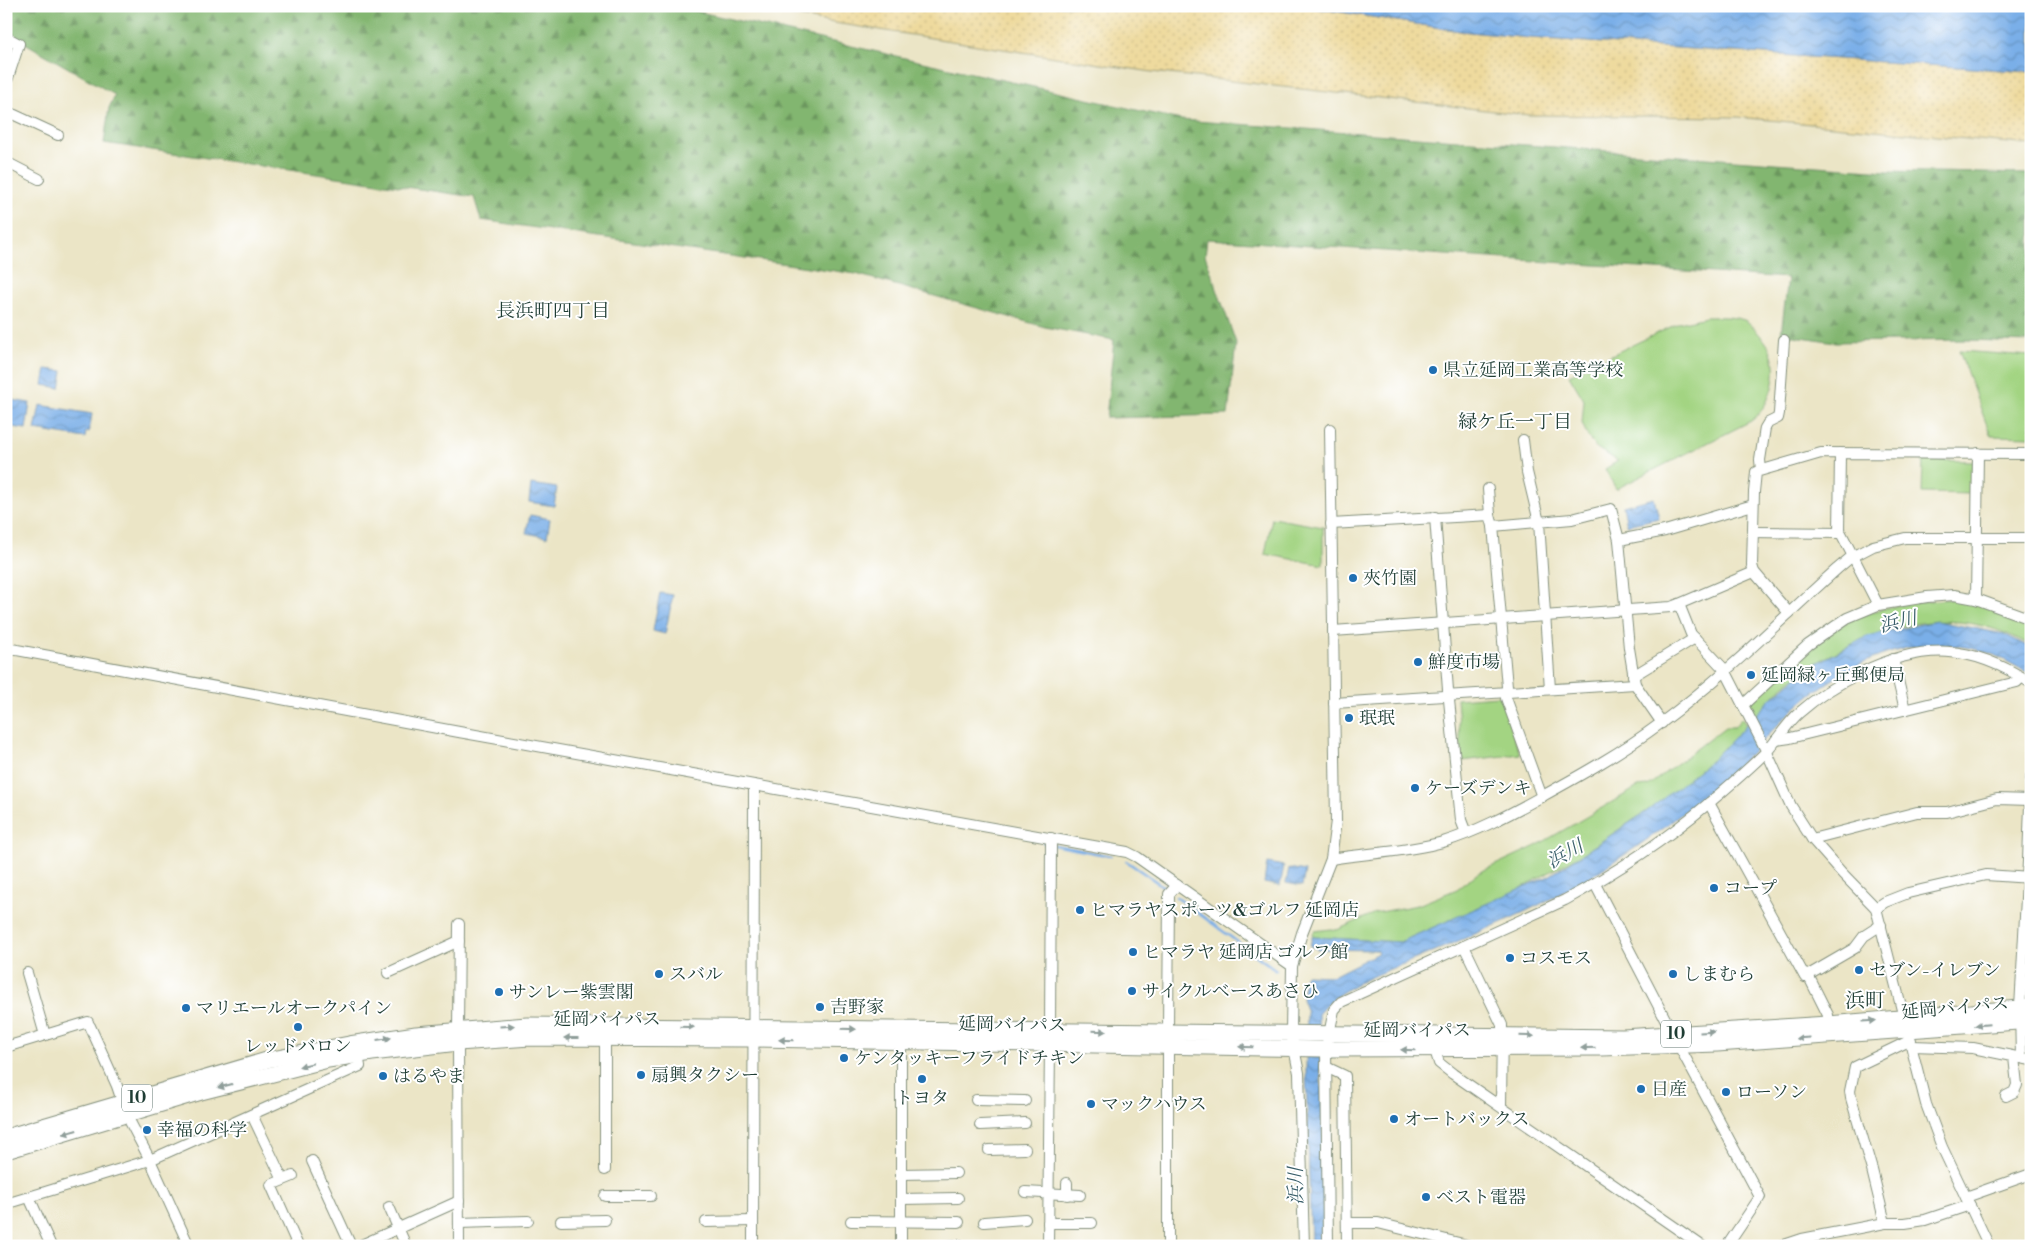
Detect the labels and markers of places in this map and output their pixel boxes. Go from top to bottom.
place label: 県立延岡工業高等学校 [1443,359,1623,382]
marker: 県立延岡工業高等学校 [1427,364,1439,376]
place label: 夾竹園 [1363,567,1417,590]
marker: 夾竹園 [1347,572,1359,584]
place label: 鮮度市場 [1428,651,1500,674]
marker: 鮮度市場 [1412,656,1424,668]
place label: 延岡緑ヶ丘郵便局 [1761,664,1905,687]
marker: 延岡緑ヶ丘郵便局 [1745,669,1757,681]
place label: 珉珉 [1359,707,1395,730]
marker: 珉珉 [1343,712,1355,724]
place label: ケーズデンキ [1425,777,1531,800]
marker: ケーズデンキ [1409,782,1421,794]
place label: コープ [1724,877,1777,900]
marker: コープ [1708,882,1720,894]
place label: ヒマラヤスポーツ&ゴルフ 延岡店 [1090,899,1359,922]
marker: ヒマラヤスポーツ&ゴルフ 延岡店 [1074,904,1086,916]
place label: ヒマラヤ 延岡店 ゴルフ館 [1143,941,1348,964]
marker: ヒマラヤ 延岡店 ゴルフ館 [1127,946,1139,958]
place label: コスモス [1520,947,1592,970]
marker: コスモス [1504,952,1516,964]
place label: セブン-イレブン [1869,959,2001,982]
place label: スバル [669,963,723,986]
place label: しまむら [1683,963,1755,986]
marker: セブン-イレブン [1853,964,1865,976]
marker: スバル [653,968,665,980]
marker: しまむら [1667,968,1679,980]
place label: サイクルベースあさひ [1142,980,1319,1003]
place label: サンレー紫雲閣 [509,981,634,1004]
marker: サイクルベースあさひ [1126,985,1138,997]
marker: サンレー紫雲閣 [493,986,505,998]
place label: 吉野家 [830,996,884,1019]
place label: マリエールオークパイン [196,997,392,1020]
marker: 吉野家 [814,1001,826,1013]
marker: マリエールオークパイン [180,1002,192,1014]
marker: レッドバロン [292,1021,304,1033]
place label: レッドバロン [244,1035,352,1058]
place label: ケンタッキーフライドチキン [854,1047,1085,1070]
marker: ケンタッキーフライドチキン [838,1052,850,1064]
place label: 扇興タクシー [651,1064,759,1087]
place label: はるやま [393,1065,465,1088]
marker: 扇興タクシー [635,1069,647,1081]
marker: はるやま [377,1070,389,1082]
marker: トヨタ [916,1073,928,1085]
place label: 日産 [1651,1078,1687,1101]
place label: ローソン [1736,1081,1807,1104]
marker: 日産 [1635,1083,1647,1095]
marker: ローソン [1720,1086,1732,1098]
place label: トヨタ [895,1087,949,1110]
place label: マックハウス [1101,1093,1207,1116]
marker: マックハウス [1085,1098,1097,1110]
place label: オートバックス [1404,1108,1529,1131]
marker: オートバックス [1388,1113,1400,1125]
place label: 幸福の科学 [157,1119,247,1142]
marker: 幸福の科学 [141,1124,153,1136]
place label: ベスト電器 [1436,1186,1526,1209]
marker: ベスト電器 [1420,1191,1432,1203]

